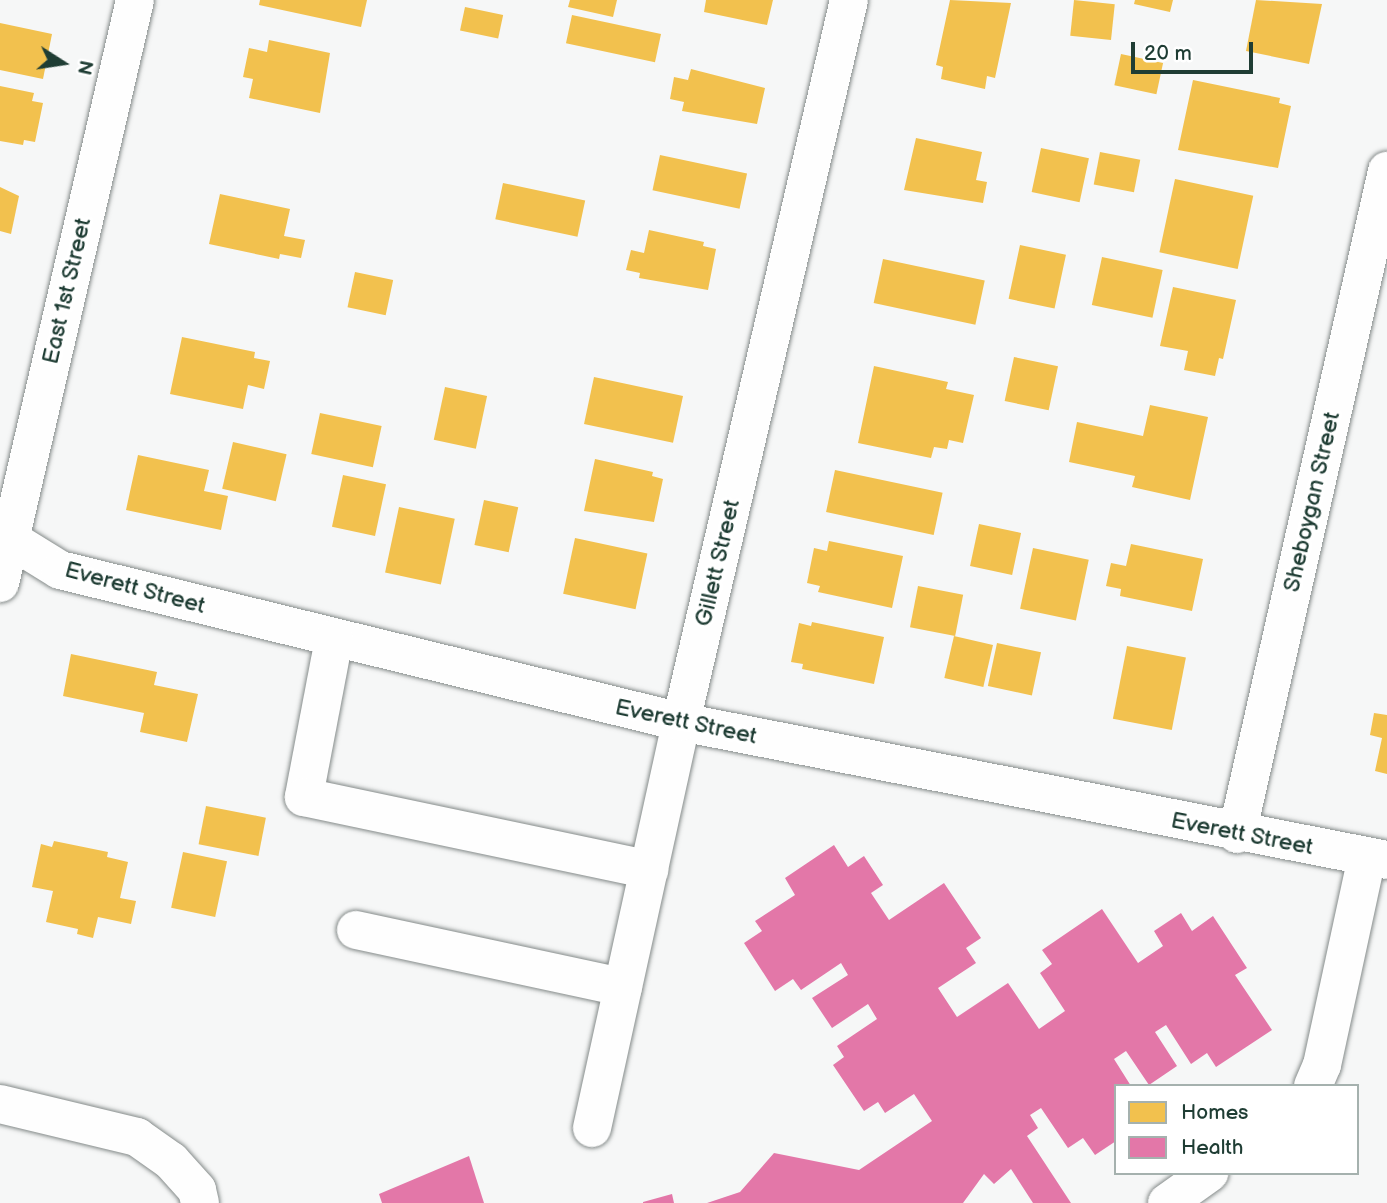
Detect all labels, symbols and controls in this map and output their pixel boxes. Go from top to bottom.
north arrow [28,28,98,98]
scale bar [1135,28,1258,72]
text: 20 m [1144,41,1192,66]
text: N [71,58,97,77]
street label: East 1st Street [37,215,97,367]
street label: Sheboygan Street [1278,409,1346,595]
street label: Gillett Street [690,497,746,629]
street label: Everett Street [62,556,208,620]
street label: Everett Street [612,693,760,751]
street label: Everett Street [1168,807,1316,861]
legend [1114,1084,1359,1175]
text: Homes [1181,1100,1249,1125]
text: Health [1181,1135,1243,1160]

